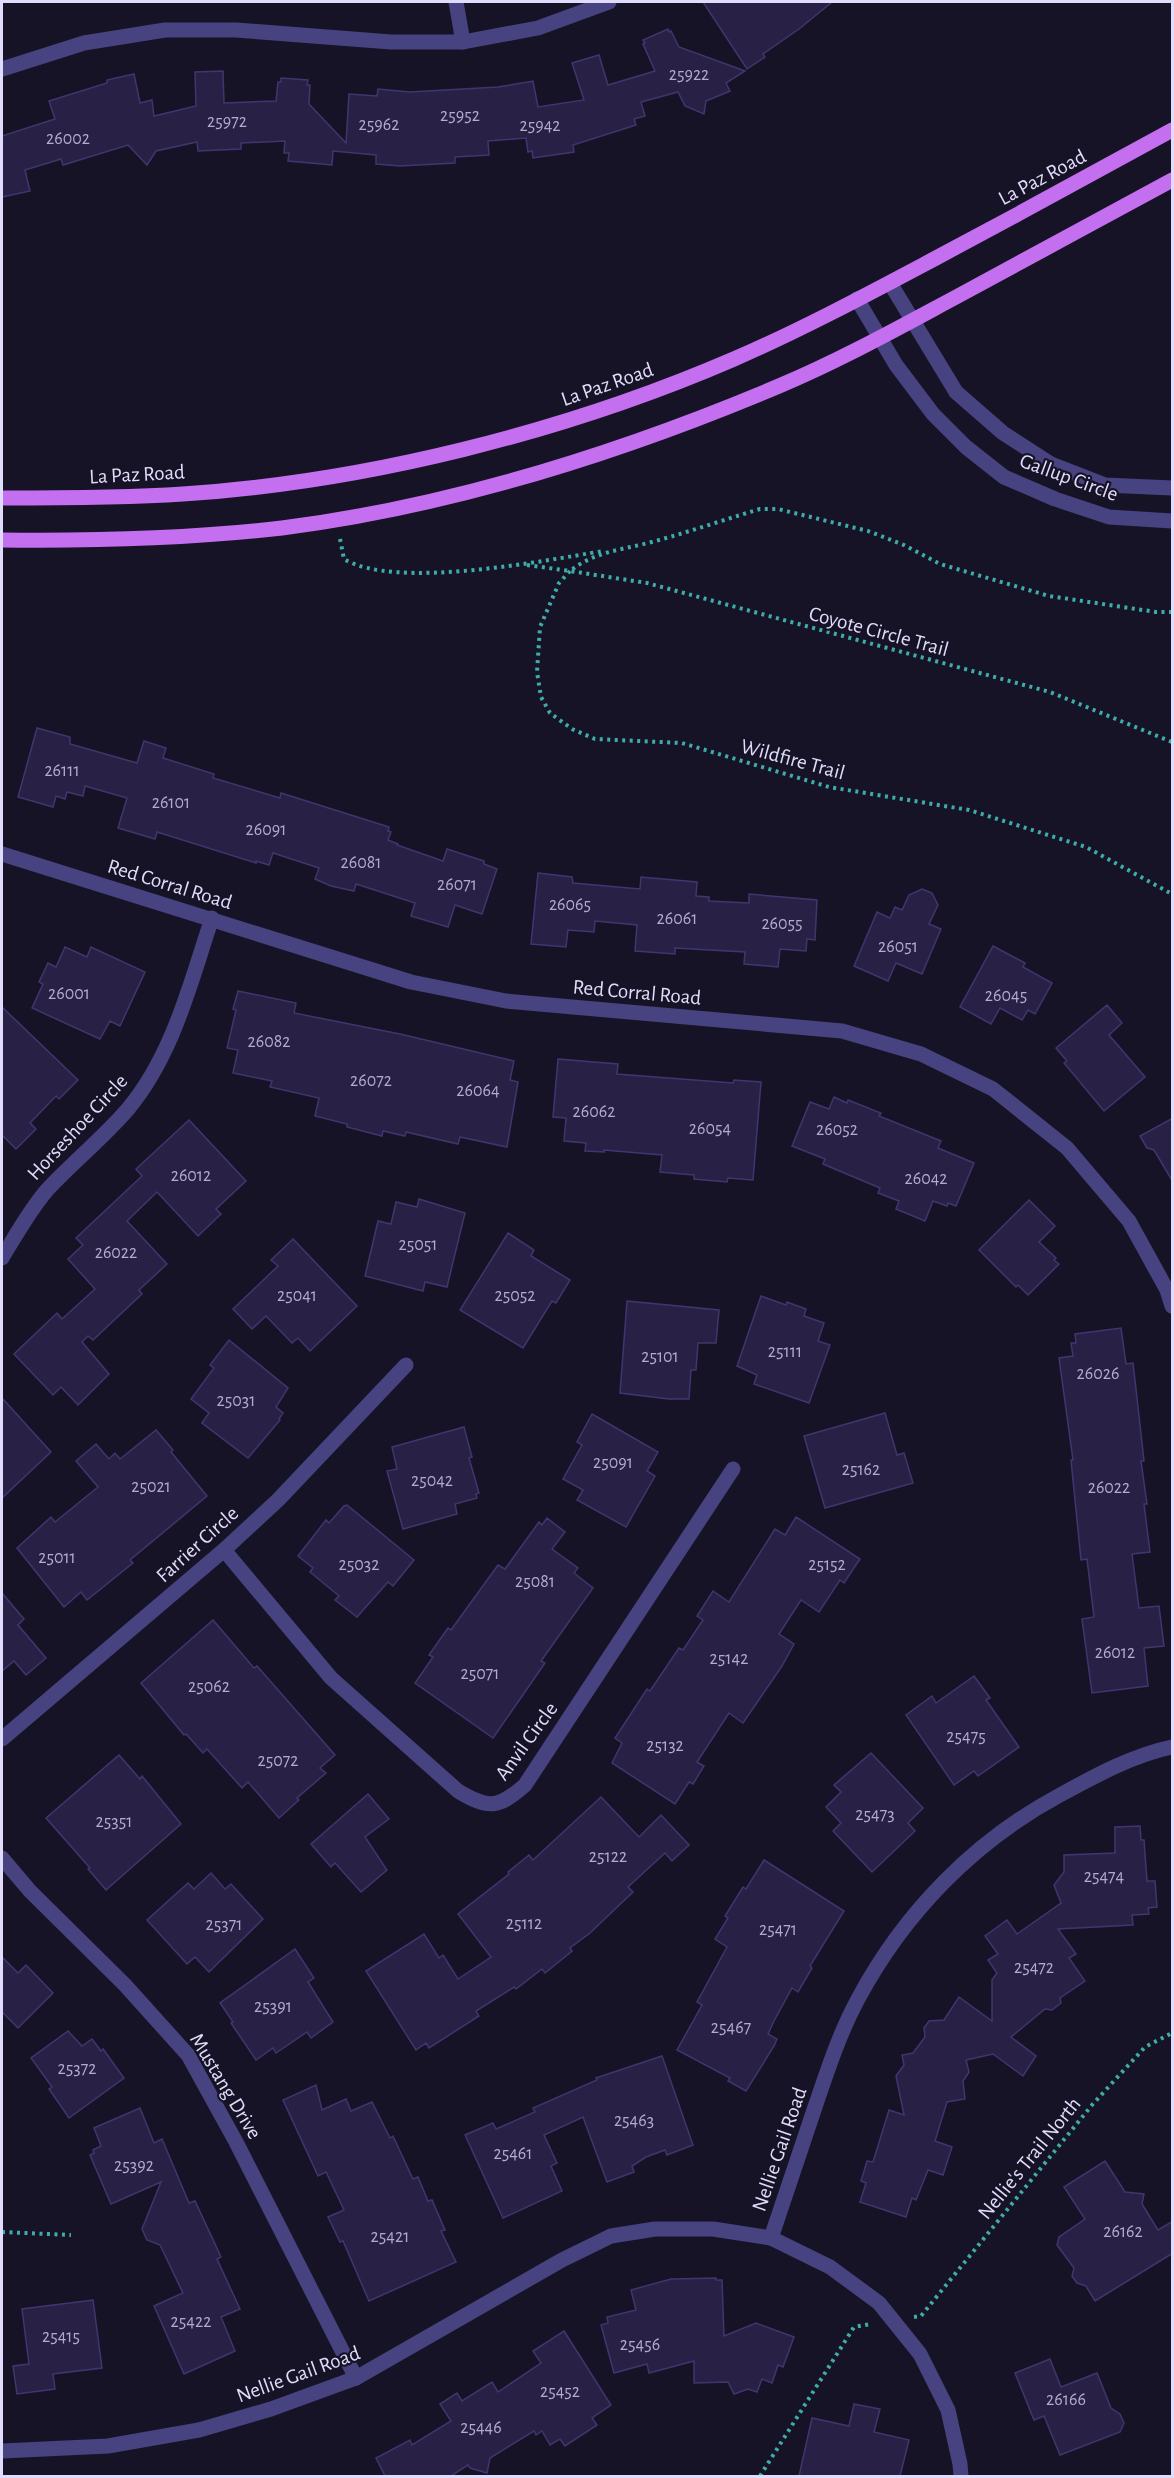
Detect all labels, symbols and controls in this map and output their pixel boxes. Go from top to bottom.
house number: 25922 [669,66,709,84]
house number: 25952 [440,107,480,125]
house number: 25972 [207,113,247,131]
house number: 25962 [359,116,399,134]
house number: 25942 [519,117,561,135]
house number: 26002 [46,130,90,148]
street label: La Paz Road [995,146,1090,209]
street label: La Paz Road [558,359,656,410]
street label: Gallup Circle [1017,450,1121,505]
street label: La Paz Road [89,461,186,487]
street label: Coyote Circle Trail [807,603,951,660]
street label: Wildfire Trail [738,735,847,783]
house number: 26111 [44,762,80,780]
house number: 26101 [152,794,190,812]
house number: 26091 [246,821,286,839]
house number: 26081 [341,854,381,872]
street label: Red Corral Road [105,856,235,913]
house number: 26071 [437,876,477,894]
house number: 26065 [549,896,591,914]
house number: 26061 [657,910,697,928]
house number: 26055 [761,915,803,933]
house number: 26051 [878,938,918,956]
street label: Red Corral Road [572,976,702,1009]
house number: 26001 [48,985,90,1003]
house number: 26045 [985,987,1027,1005]
house number: 26082 [248,1033,290,1051]
street label: Horseshoe Circle [23,1070,131,1184]
house number: 26072 [350,1072,392,1090]
house number: 26064 [456,1082,500,1100]
house number: 26062 [573,1103,615,1121]
house number: 26054 [689,1120,732,1138]
house number: 26052 [816,1121,858,1139]
house number: 26012 [171,1167,211,1185]
house number: 26042 [904,1170,948,1188]
house number: 25051 [399,1236,437,1254]
house number: 26022 [95,1244,137,1262]
house number: 25041 [277,1287,317,1305]
house number: 25052 [495,1287,535,1305]
house number: 25111 [768,1343,802,1361]
house number: 25101 [641,1348,679,1366]
house number: 26026 [1077,1365,1119,1383]
house number: 25031 [217,1392,255,1410]
house number: 25091 [593,1454,633,1472]
house number: 25162 [842,1461,880,1479]
house number: 25042 [411,1472,453,1490]
house number: 25021 [131,1478,171,1496]
house number: 26022 [1088,1479,1130,1497]
street label: Farrier Circle [152,1502,242,1586]
house number: 25011 [38,1549,76,1567]
house number: 25032 [339,1556,379,1574]
house number: 25152 [808,1556,846,1574]
house number: 25081 [515,1573,555,1591]
house number: 26012 [1095,1644,1135,1662]
house number: 25142 [710,1650,748,1668]
house number: 25071 [461,1665,499,1683]
house number: 25062 [188,1678,230,1696]
street label: Anvil Circle [491,1698,562,1784]
house number: 25475 [946,1728,986,1746]
house number: 25132 [646,1737,684,1755]
house number: 25072 [258,1752,298,1770]
house number: 25473 [855,1806,895,1824]
house number: 25351 [96,1813,132,1831]
house number: 25122 [589,1848,627,1866]
house number: 25474 [1084,1868,1125,1886]
house number: 25112 [506,1915,542,1933]
house number: 25371 [206,1916,242,1934]
house number: 25471 [759,1921,797,1939]
house number: 25472 [1014,1959,1054,1977]
house number: 25391 [254,1998,292,2016]
house number: 25467 [711,2019,751,2037]
street label: Mustang Drive [186,2030,265,2143]
house number: 25372 [58,2060,96,2078]
street label: Nellie Gail Road [748,2084,811,2214]
street label: Nellie's Trail North [974,2093,1085,2223]
house number: 25463 [614,2112,654,2130]
house number: 25461 [493,2145,533,2163]
house number: 25392 [114,2157,154,2175]
house number: 26162 [1103,2223,1143,2241]
house number: 25421 [371,2228,409,2246]
house number: 25422 [171,2313,211,2331]
house number: 25415 [42,2328,80,2346]
house number: 25456 [620,2336,660,2354]
street label: Nellie Gail Road [234,2342,363,2407]
house number: 25452 [540,2383,580,2401]
house number: 26166 [1046,2391,1086,2409]
house number: 25446 [460,2419,502,2437]

